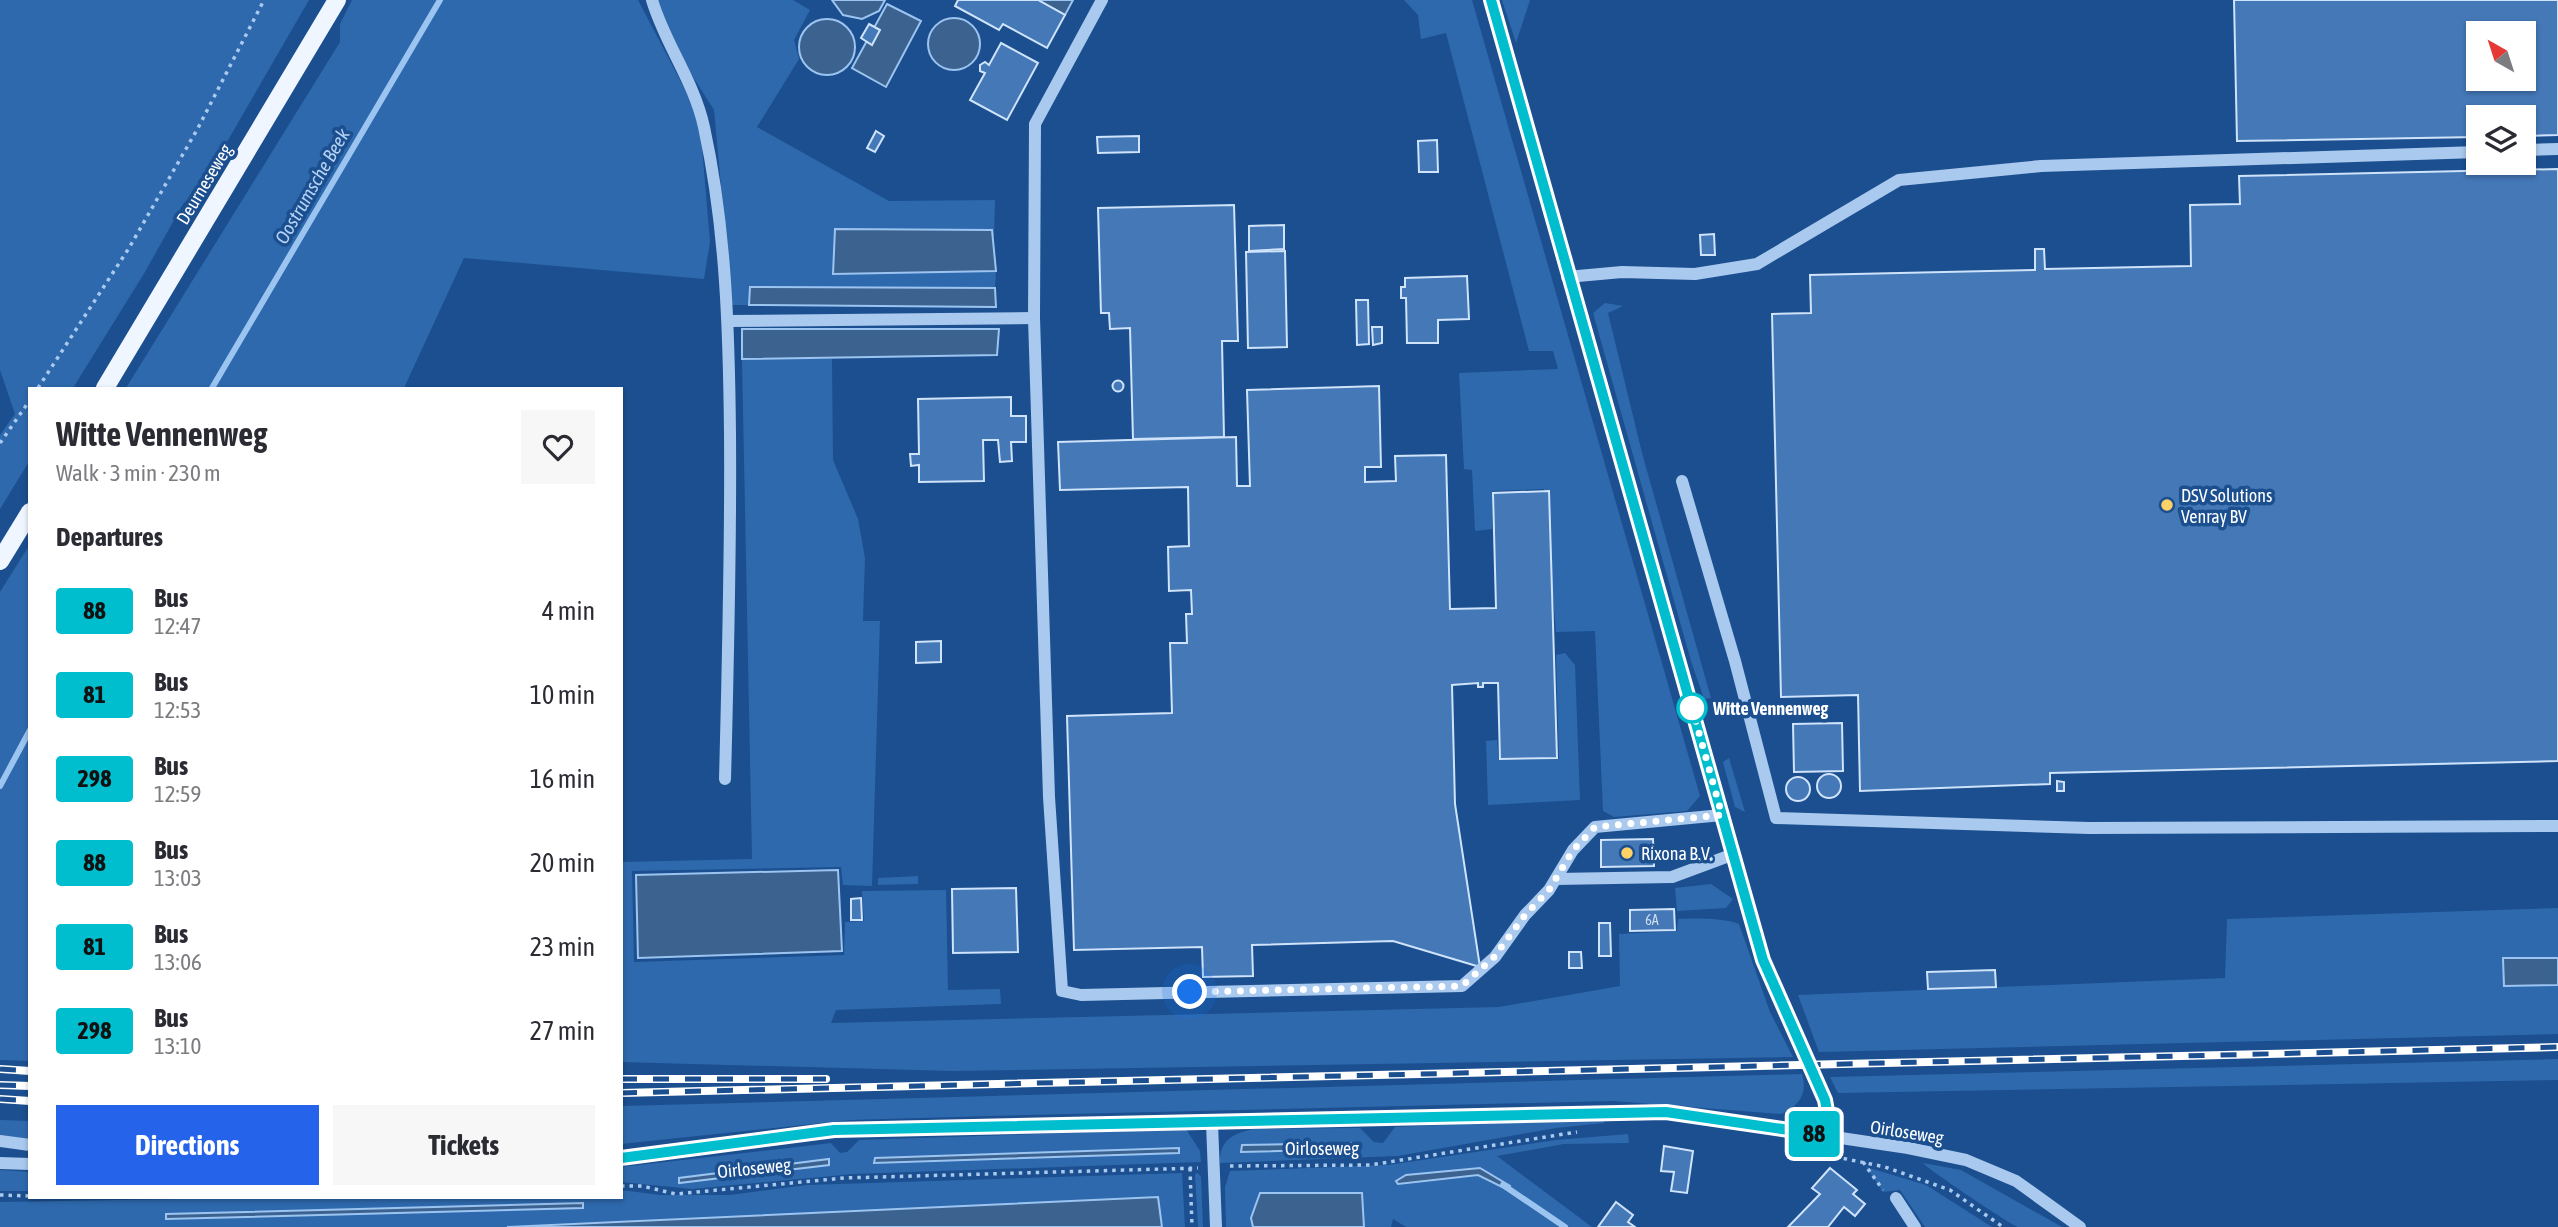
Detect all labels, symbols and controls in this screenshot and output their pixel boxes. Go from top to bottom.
north arrow [2466,21,2536,91]
map controls [2466,21,2536,175]
button: layers [2466,105,2536,175]
water label: Oostrumsche Beek [270,124,354,247]
street label: Deurneseweg [172,140,236,228]
button: heart [521,410,595,484]
text: Witte Vennenweg [56,415,267,453]
text: Walk · 3 min · 230 m [56,460,220,486]
place label: DSV Solutions Venray BV [2181,485,2272,527]
marker: DSV Solutions Venray BV [2159,497,2175,513]
text: Departures [56,522,163,552]
text: Bus [154,583,188,613]
text: 4 min [542,596,595,626]
text: 88 [83,597,106,624]
text: 12:47 [154,613,201,639]
text: Bus [154,667,188,697]
text: 10 min [530,680,595,710]
text: 81 [83,681,106,708]
marker: Witte Vennenweg [1677,693,1707,723]
text: 12:53 [154,697,201,723]
place label: Witte Vennenweg [1712,698,1829,719]
text: Bus [154,751,188,781]
text: 16 min [530,764,595,794]
text: 298 [78,765,111,792]
text: 12:59 [154,781,201,807]
text: Bus [154,835,188,865]
place label: Rixona B.V. [1641,843,1712,864]
marker: Rixona B.V. [1619,845,1635,861]
text: 20 min [530,848,595,878]
text: 88 [83,849,106,876]
text: 13:03 [154,865,202,891]
house number: 6A [1645,912,1659,928]
text: Bus [154,919,188,949]
text: 23 min [530,932,595,962]
text: 81 [83,933,106,960]
text: 13:06 [154,949,202,975]
your location [1172,974,1207,1009]
text: Bus [154,1003,188,1033]
text: 27 min [530,1016,595,1046]
text: 298 [78,1017,111,1044]
text: 13:10 [154,1033,201,1059]
button: Directions [56,1105,319,1185]
button: Tickets [333,1105,595,1185]
line badge: 88 [1783,1111,1846,1157]
street label: Oirloseweg [1869,1116,1945,1148]
text: 88 [1803,1120,1825,1147]
street label: Oirloseweg [1285,1138,1359,1159]
street label: Oirloseweg [716,1154,792,1182]

